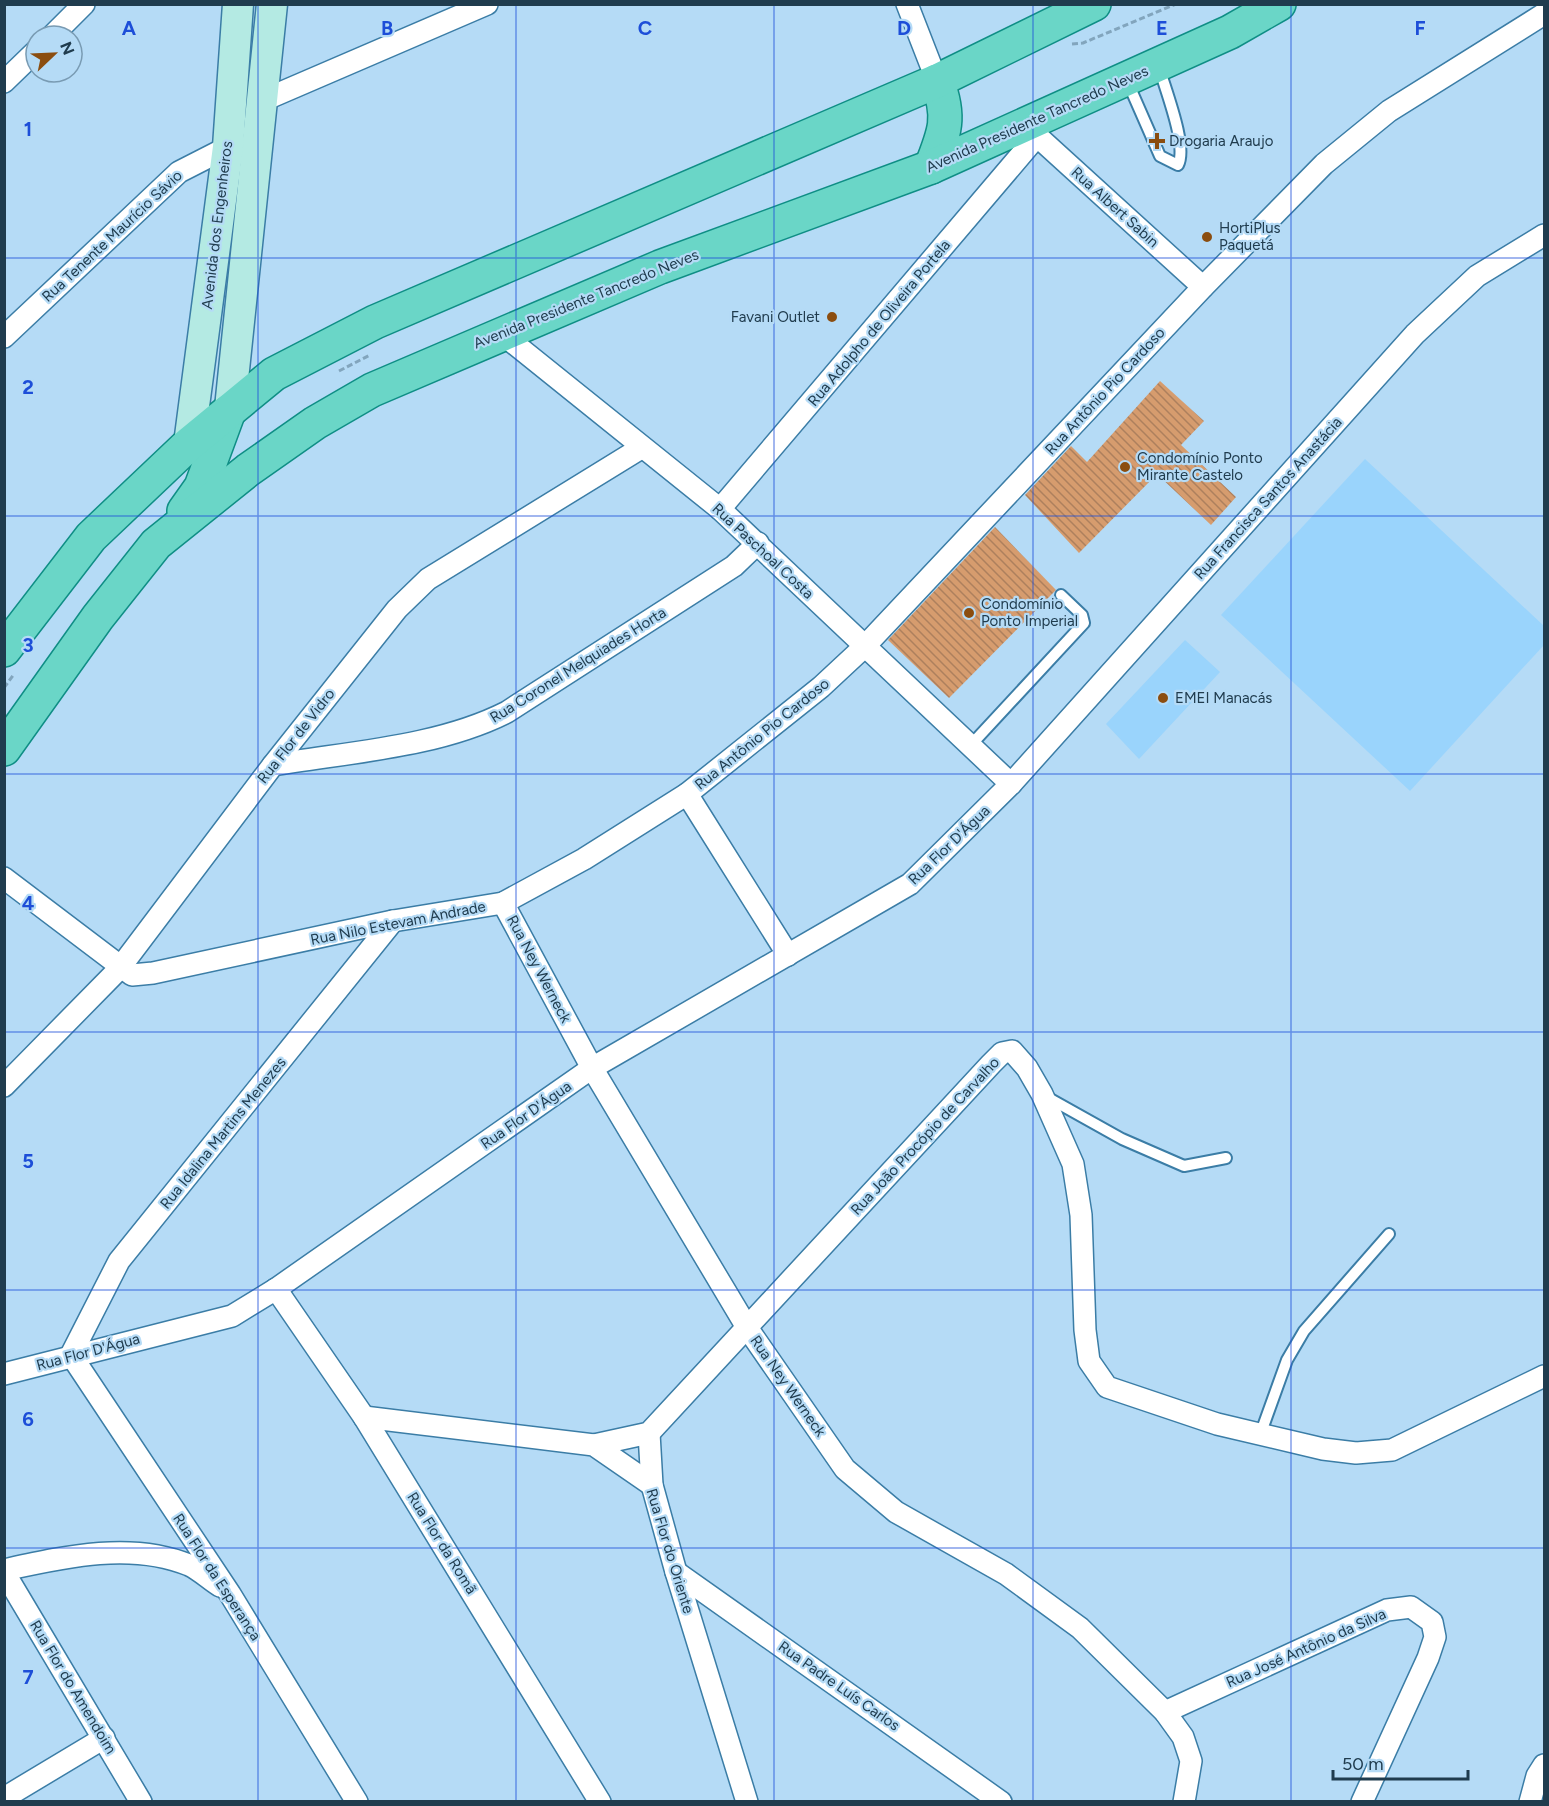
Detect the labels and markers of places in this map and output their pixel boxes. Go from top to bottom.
place label: Drogaria Araujo [1169,132,1274,150]
marker: Drogaria Araujo [1150,134,1164,148]
place label: HortiPlus Paquetá [1219,219,1281,254]
marker: HortiPlus Paquetá [1200,230,1214,244]
place label: Favani Outlet [731,308,820,326]
marker: Favani Outlet [825,310,839,324]
place label: Condomínio Ponto Mirante Castelo [1137,449,1263,484]
marker: Condomínio Ponto Mirante Castelo [1118,460,1132,474]
place label: Condomínio Ponto Imperial [981,595,1078,630]
marker: Condomínio Ponto Imperial [962,606,976,620]
place label: EMEI Manacás [1175,689,1272,707]
marker: EMEI Manacás [1156,691,1170,705]

